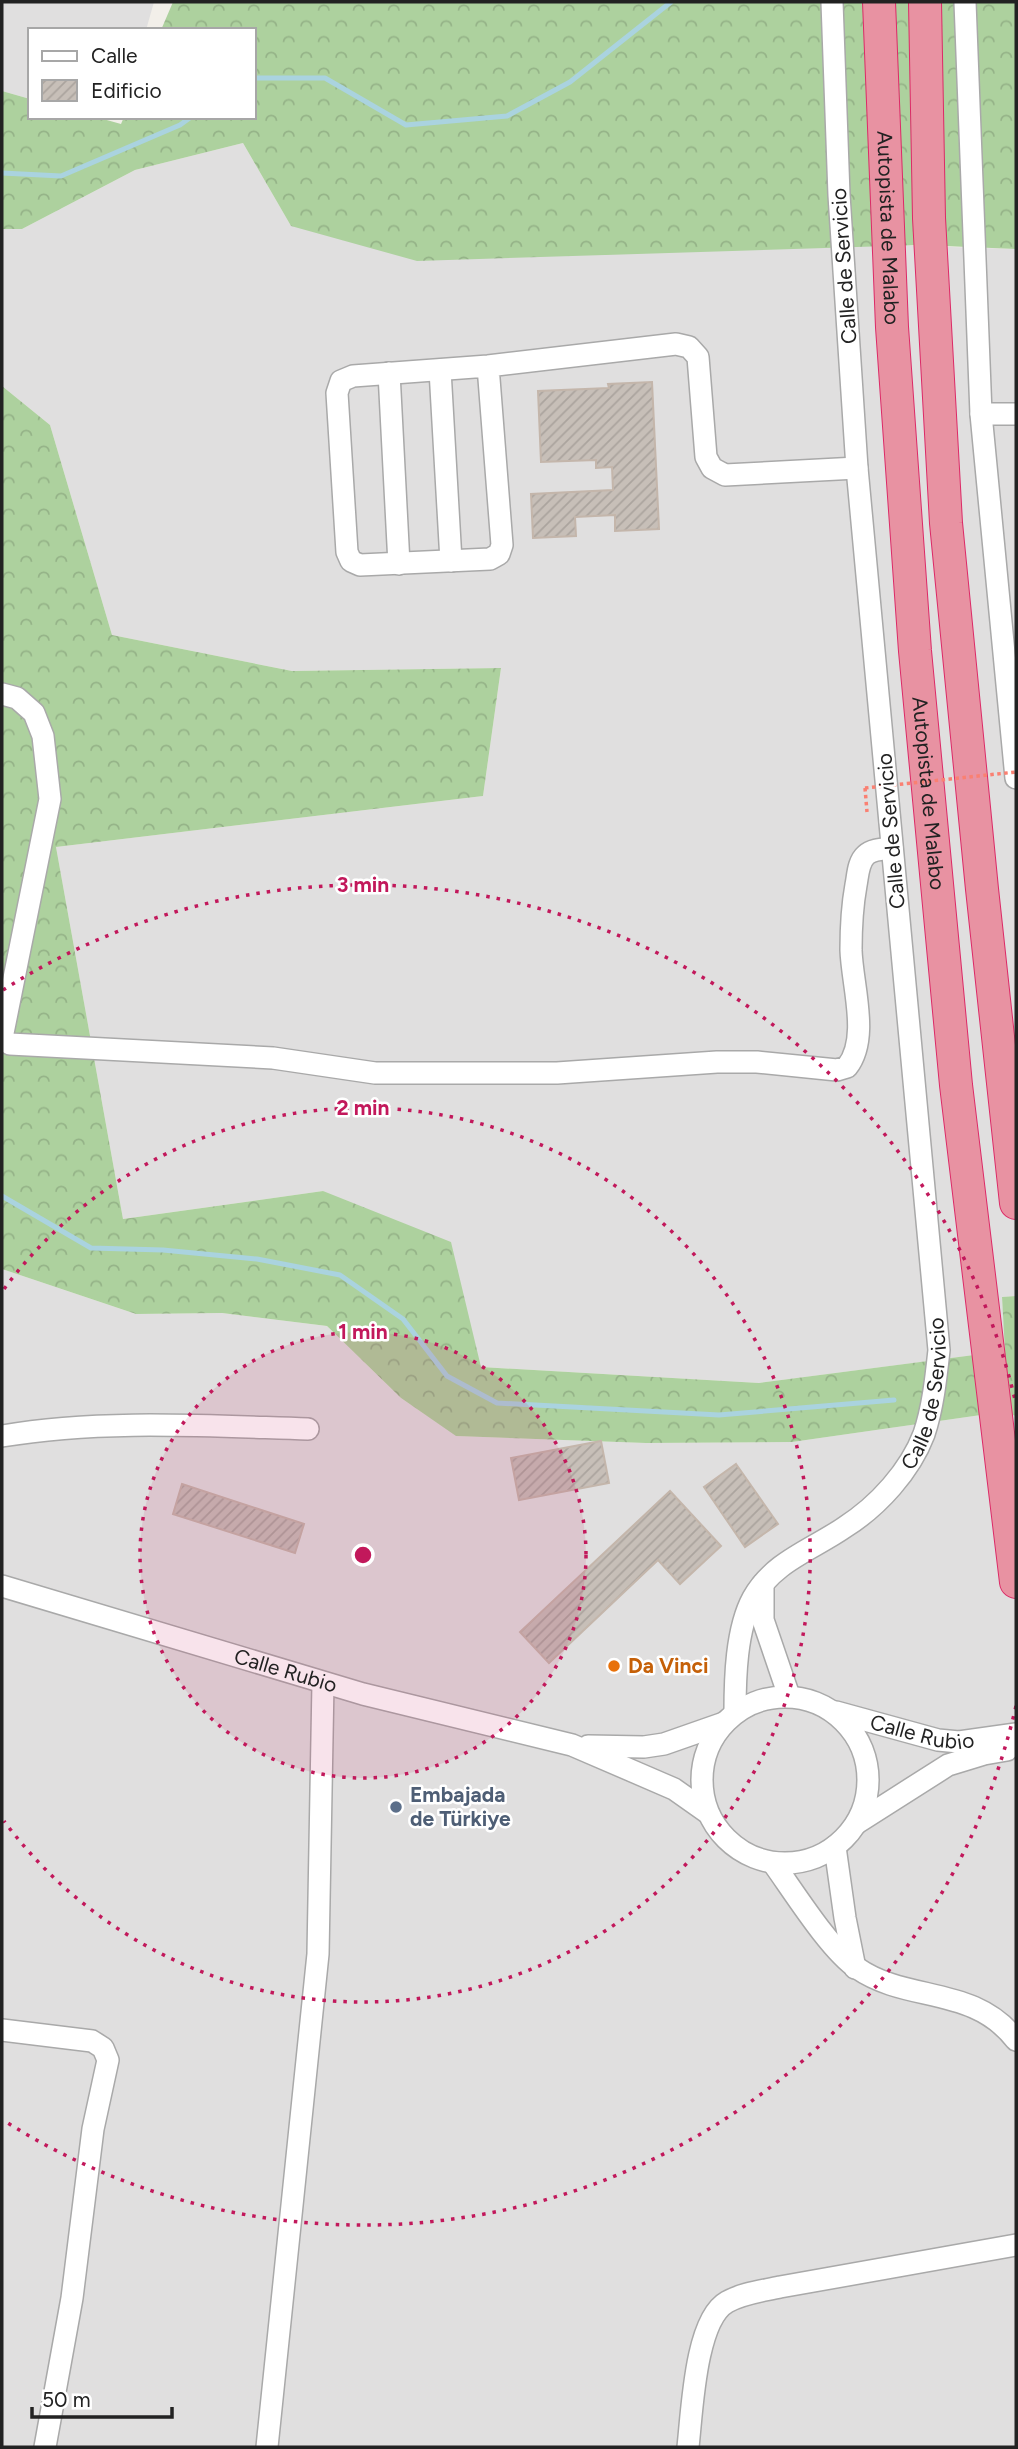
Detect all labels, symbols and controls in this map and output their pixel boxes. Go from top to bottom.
legend [28,28,256,119]
text: Calle [91,43,138,68]
text: Edificio [91,78,162,103]
street label: Autopista de Malabo [872,130,905,325]
street label: Calle de Servicio [826,187,861,345]
street label: Autopista de Malabo [907,695,951,891]
street label: Calle de Servicio [871,752,910,910]
text: 3 min [337,872,389,897]
text: 2 min [337,1095,389,1120]
street label: Calle de Servicio [895,1316,951,1474]
text: 1 min [338,1319,388,1344]
centre of rings [351,1543,375,1567]
street label: Calle Rubio [231,1643,340,1698]
place label: Da Vinci [628,1653,708,1678]
marker: Da Vinci [606,1658,622,1674]
street label: Calle Rubio [868,1709,976,1754]
place label: Embajada de Türkiye [410,1782,511,1831]
marker: Embajada de Türkiye [388,1799,404,1815]
scale bar [32,2376,172,2420]
text: 50 m [42,2387,91,2412]

